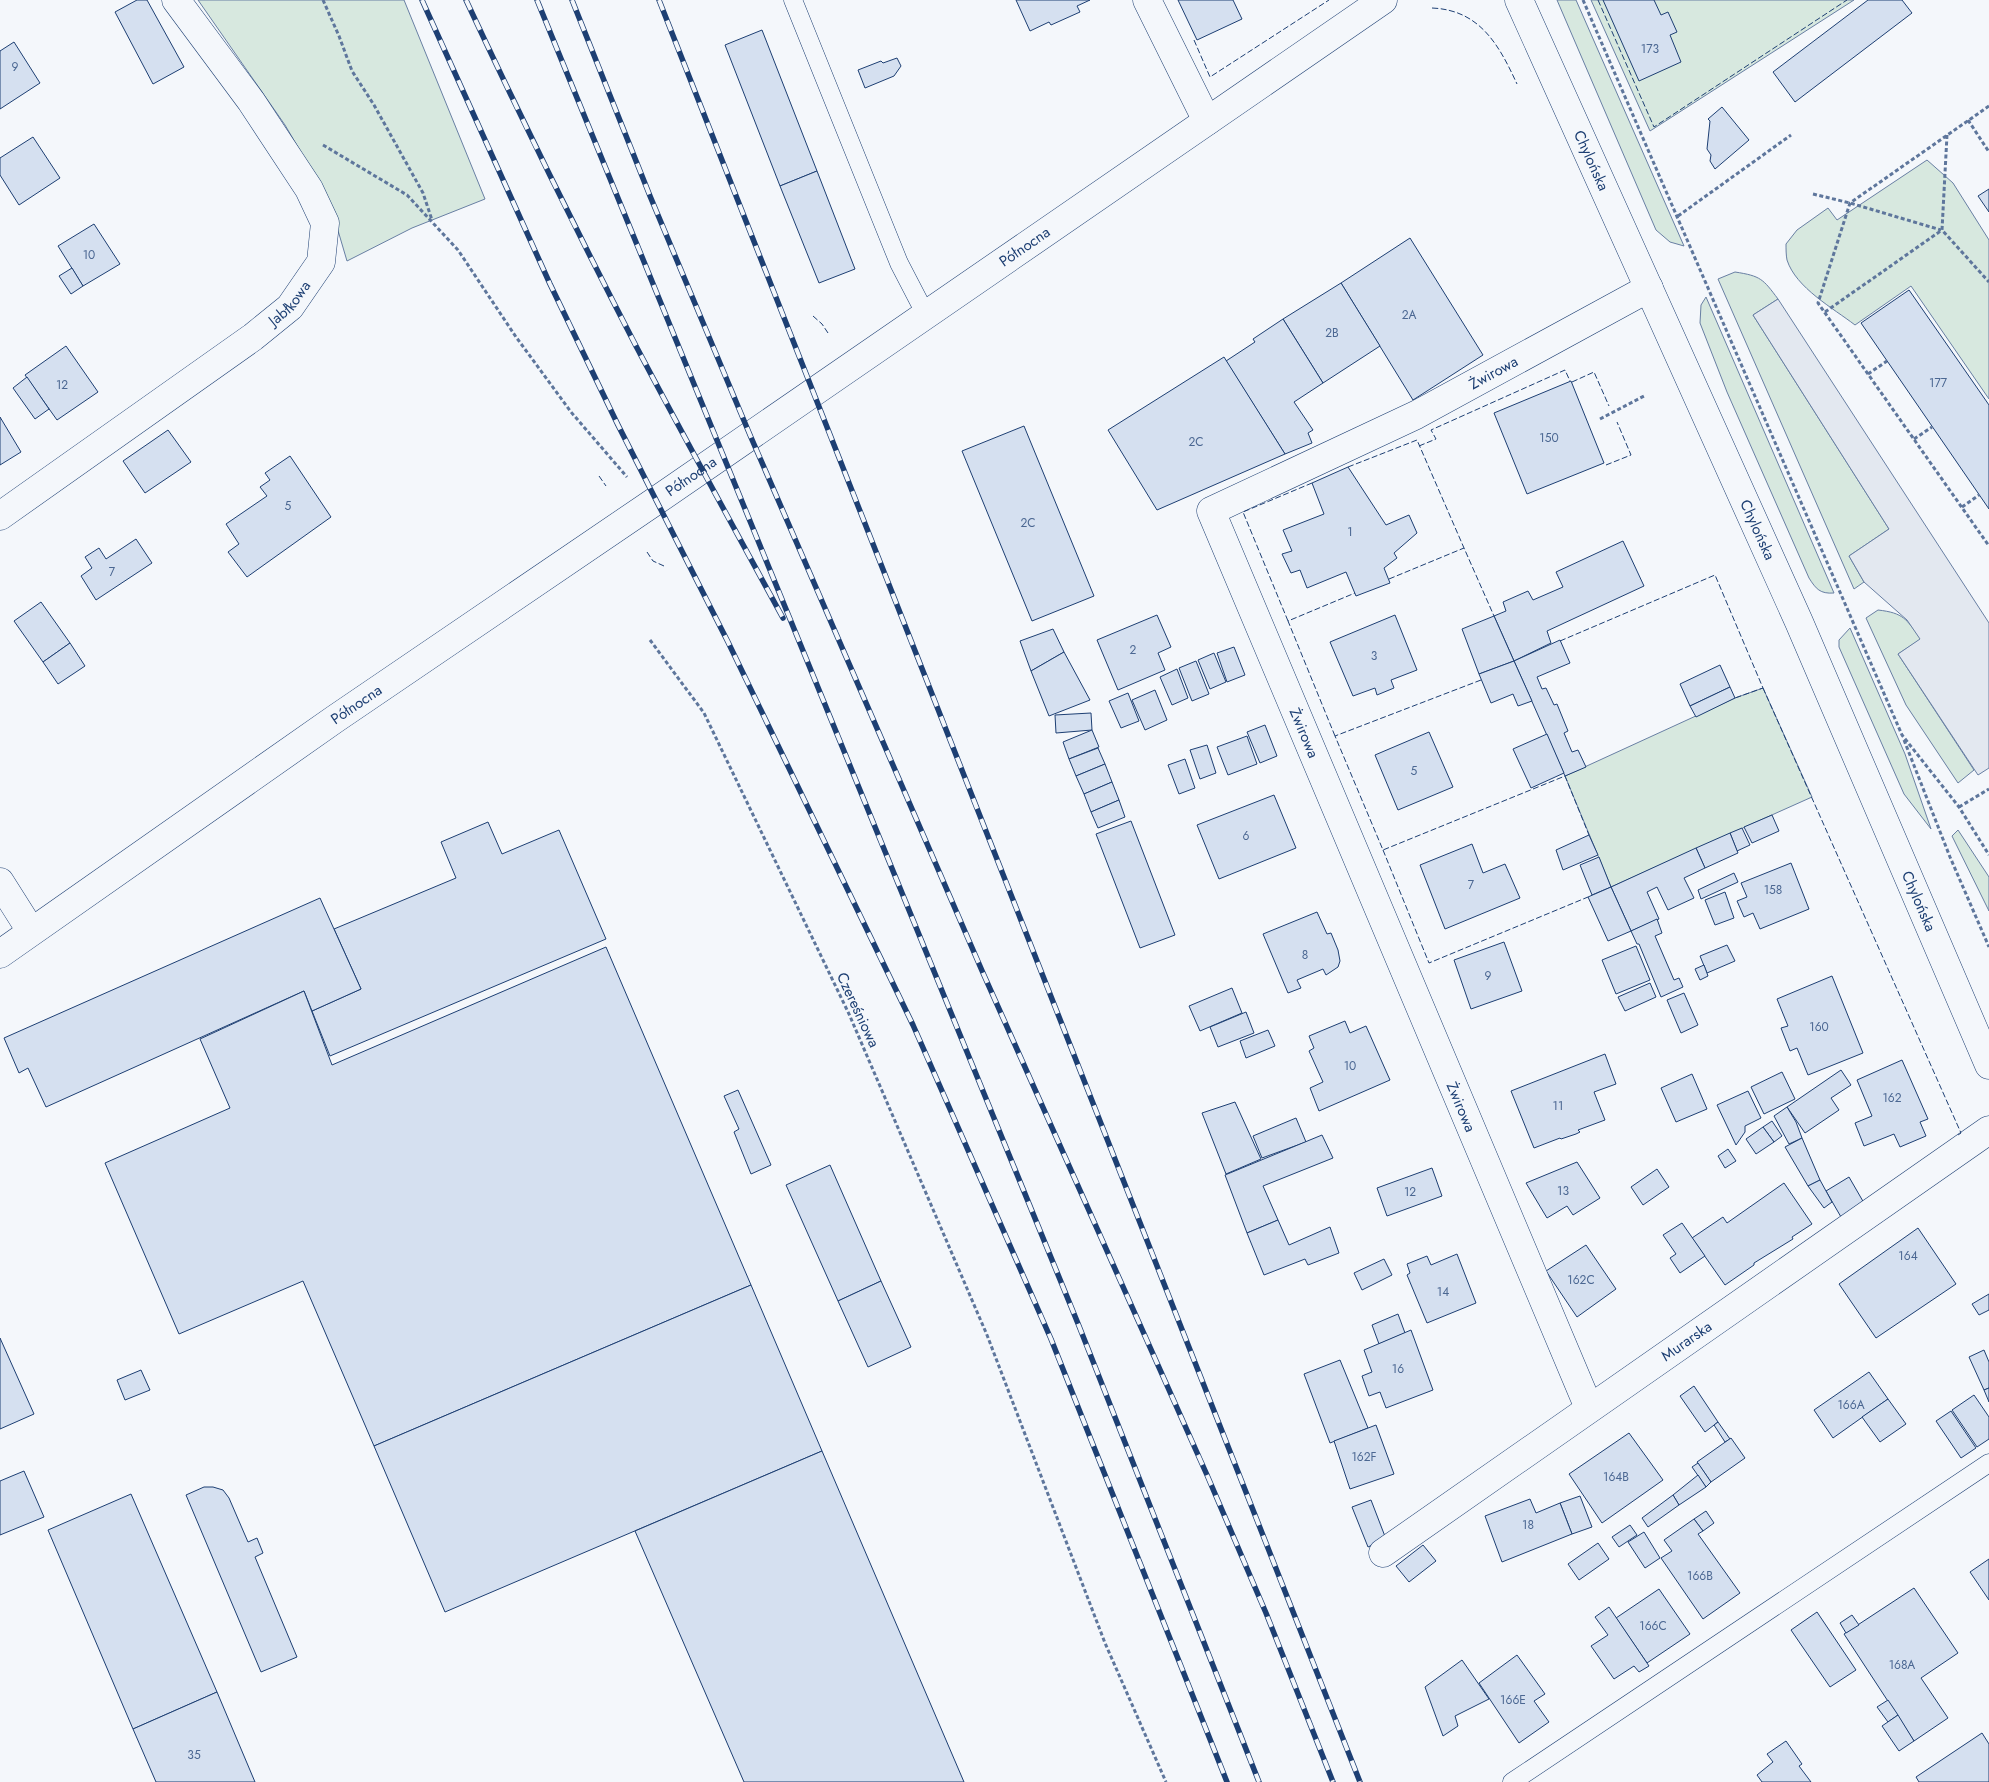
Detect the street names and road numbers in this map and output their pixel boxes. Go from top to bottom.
street label: Chylońska [1568,127,1614,194]
street label: Północna [995,221,1055,272]
street label: Jabłkowa [262,276,316,332]
street label: Żwirowa [1465,351,1522,395]
street label: Północna [661,451,721,502]
street label: Chylońska [1734,496,1781,564]
street label: Północna [326,679,386,730]
street label: Żwirowa [1284,705,1324,761]
street label: Chylońska [1896,867,1942,935]
street label: Czereśniowa [831,969,885,1051]
street label: Żwirowa [1441,1079,1481,1135]
street label: Murarska [1657,1316,1716,1367]

